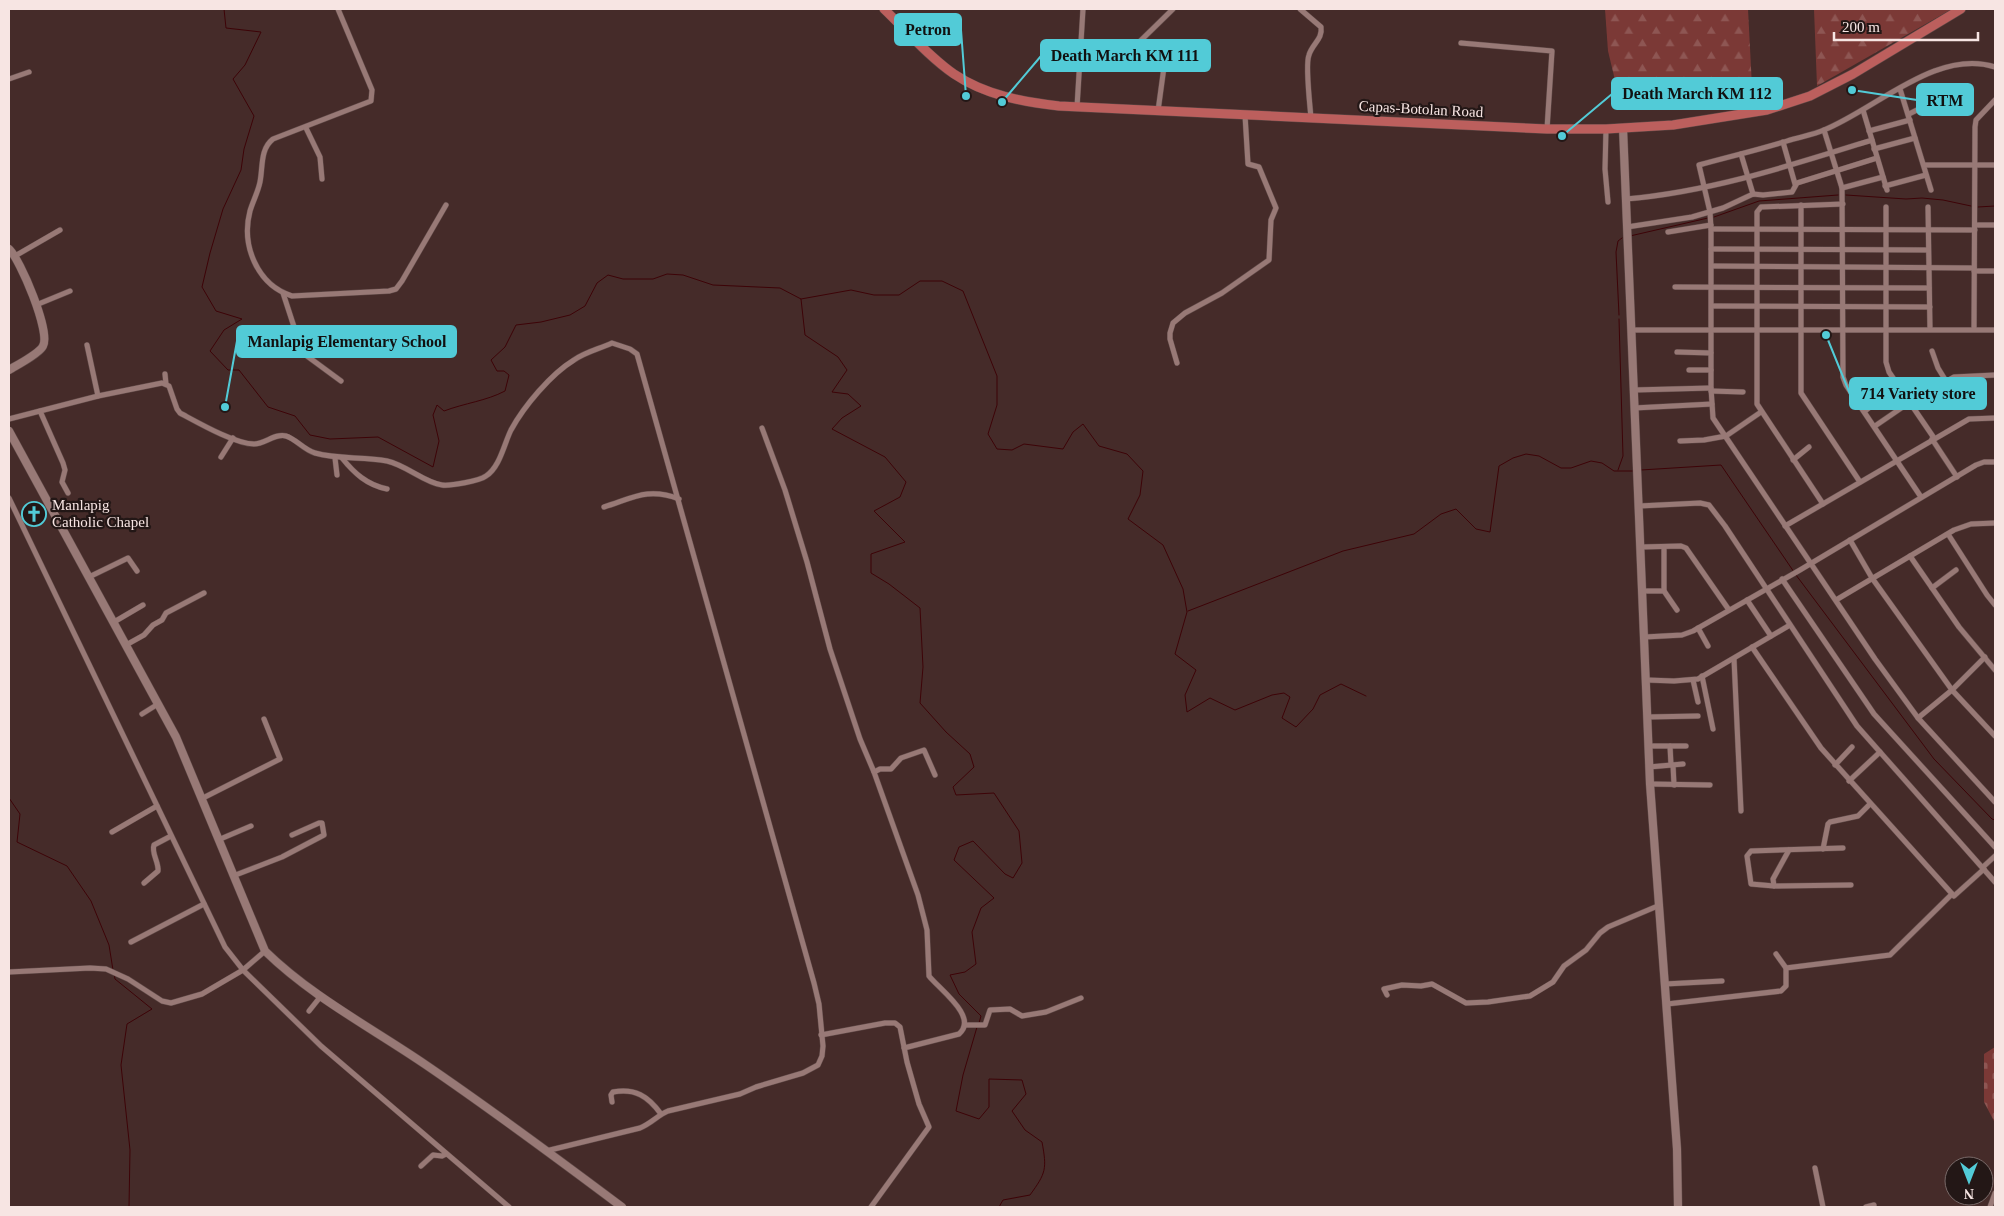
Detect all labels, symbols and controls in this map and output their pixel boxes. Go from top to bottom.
scale bar [1834,10,1978,42]
callout: Petron [895,14,961,45]
text: 200 m [1842,19,1880,35]
text: Petron [905,21,951,38]
callout: Death March KM 111 [1041,40,1210,71]
text: Death March KM 111 [1051,47,1199,64]
callout: Death March KM 112 [1612,78,1782,109]
callout: RTM [1917,84,1973,115]
text: Death March KM 112 [1622,85,1772,102]
text: RTM [1927,92,1963,109]
street label: Capas-Botolan Road [1358,98,1484,120]
callout: Manlapig Elementary School [237,326,456,357]
text: Manlapig Elementary School [247,333,447,351]
callout: 714 Variety store [1850,378,1986,409]
text: 714 Variety store [1860,385,1976,403]
place label: Manlapig Catholic Chapel [52,497,149,530]
church icon: Manlapig Catholic Chapel [21,501,47,527]
north arrow [1944,1156,1994,1206]
text: N [1964,1186,1974,1201]

